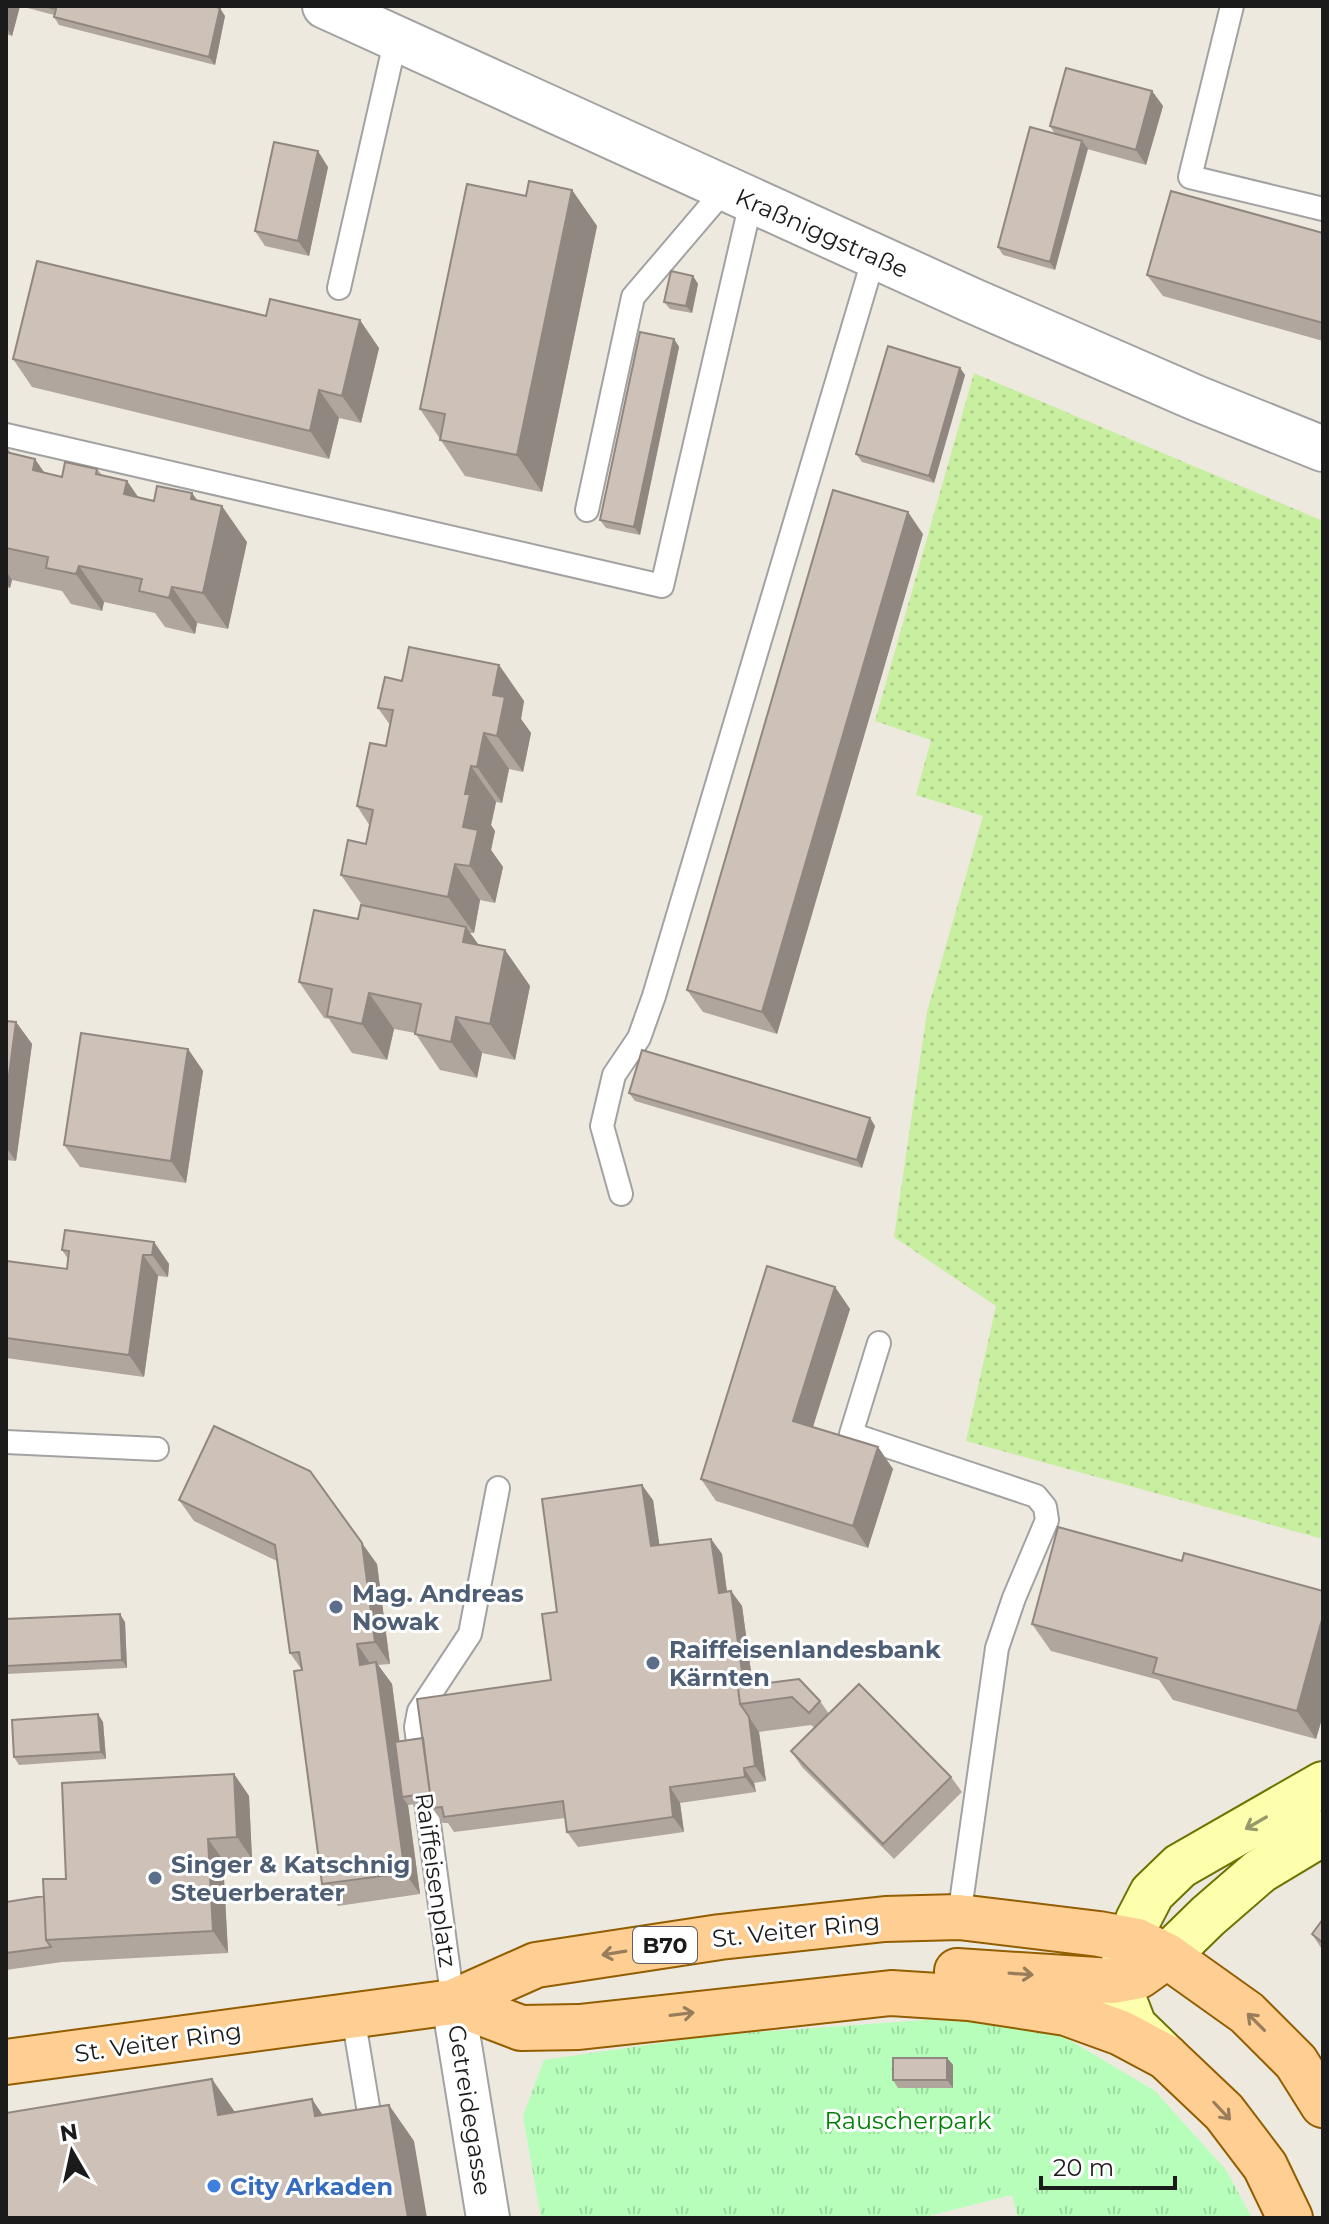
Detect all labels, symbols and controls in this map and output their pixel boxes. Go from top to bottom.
street label: Kraßniggstraße [731,182,913,284]
place label: Mag. Andreas Nowak [352,1579,524,1636]
marker: Mag. Andreas Nowak [327,1598,345,1616]
place label: Raiffeisenlandesbank Kärnten [669,1635,941,1692]
marker: Raiffeisenlandesbank Kärnten [644,1654,662,1672]
street label: Raiffeisenplatz [409,1791,463,1969]
one-way arrow [1244,1816,1268,1831]
place label: Singer & Katschnig Steuerberater [171,1850,410,1907]
marker: Singer & Katschnig Steuerberater [146,1869,164,1887]
street label: St. Veiter Ring [711,1907,881,1953]
road number: B70 [633,1927,697,1963]
one-way arrow [601,1946,627,1961]
one-way arrow [1007,1967,1034,1982]
one-way arrow [669,2006,694,2021]
one-way arrow [1247,2013,1266,2032]
street label: St. Veiter Ring [73,2016,243,2068]
street label: Getreidegasse [442,2023,498,2197]
one-way arrow [1213,2101,1231,2121]
park label: Rauscherpark [825,2106,992,2135]
north arrow [32,2112,112,2192]
text: N [58,2118,80,2147]
scale bar [1041,2140,1175,2190]
text: 20 m [1053,2153,1114,2182]
place label: City Arkaden [230,2172,393,2201]
marker: City Arkaden [205,2177,223,2195]

